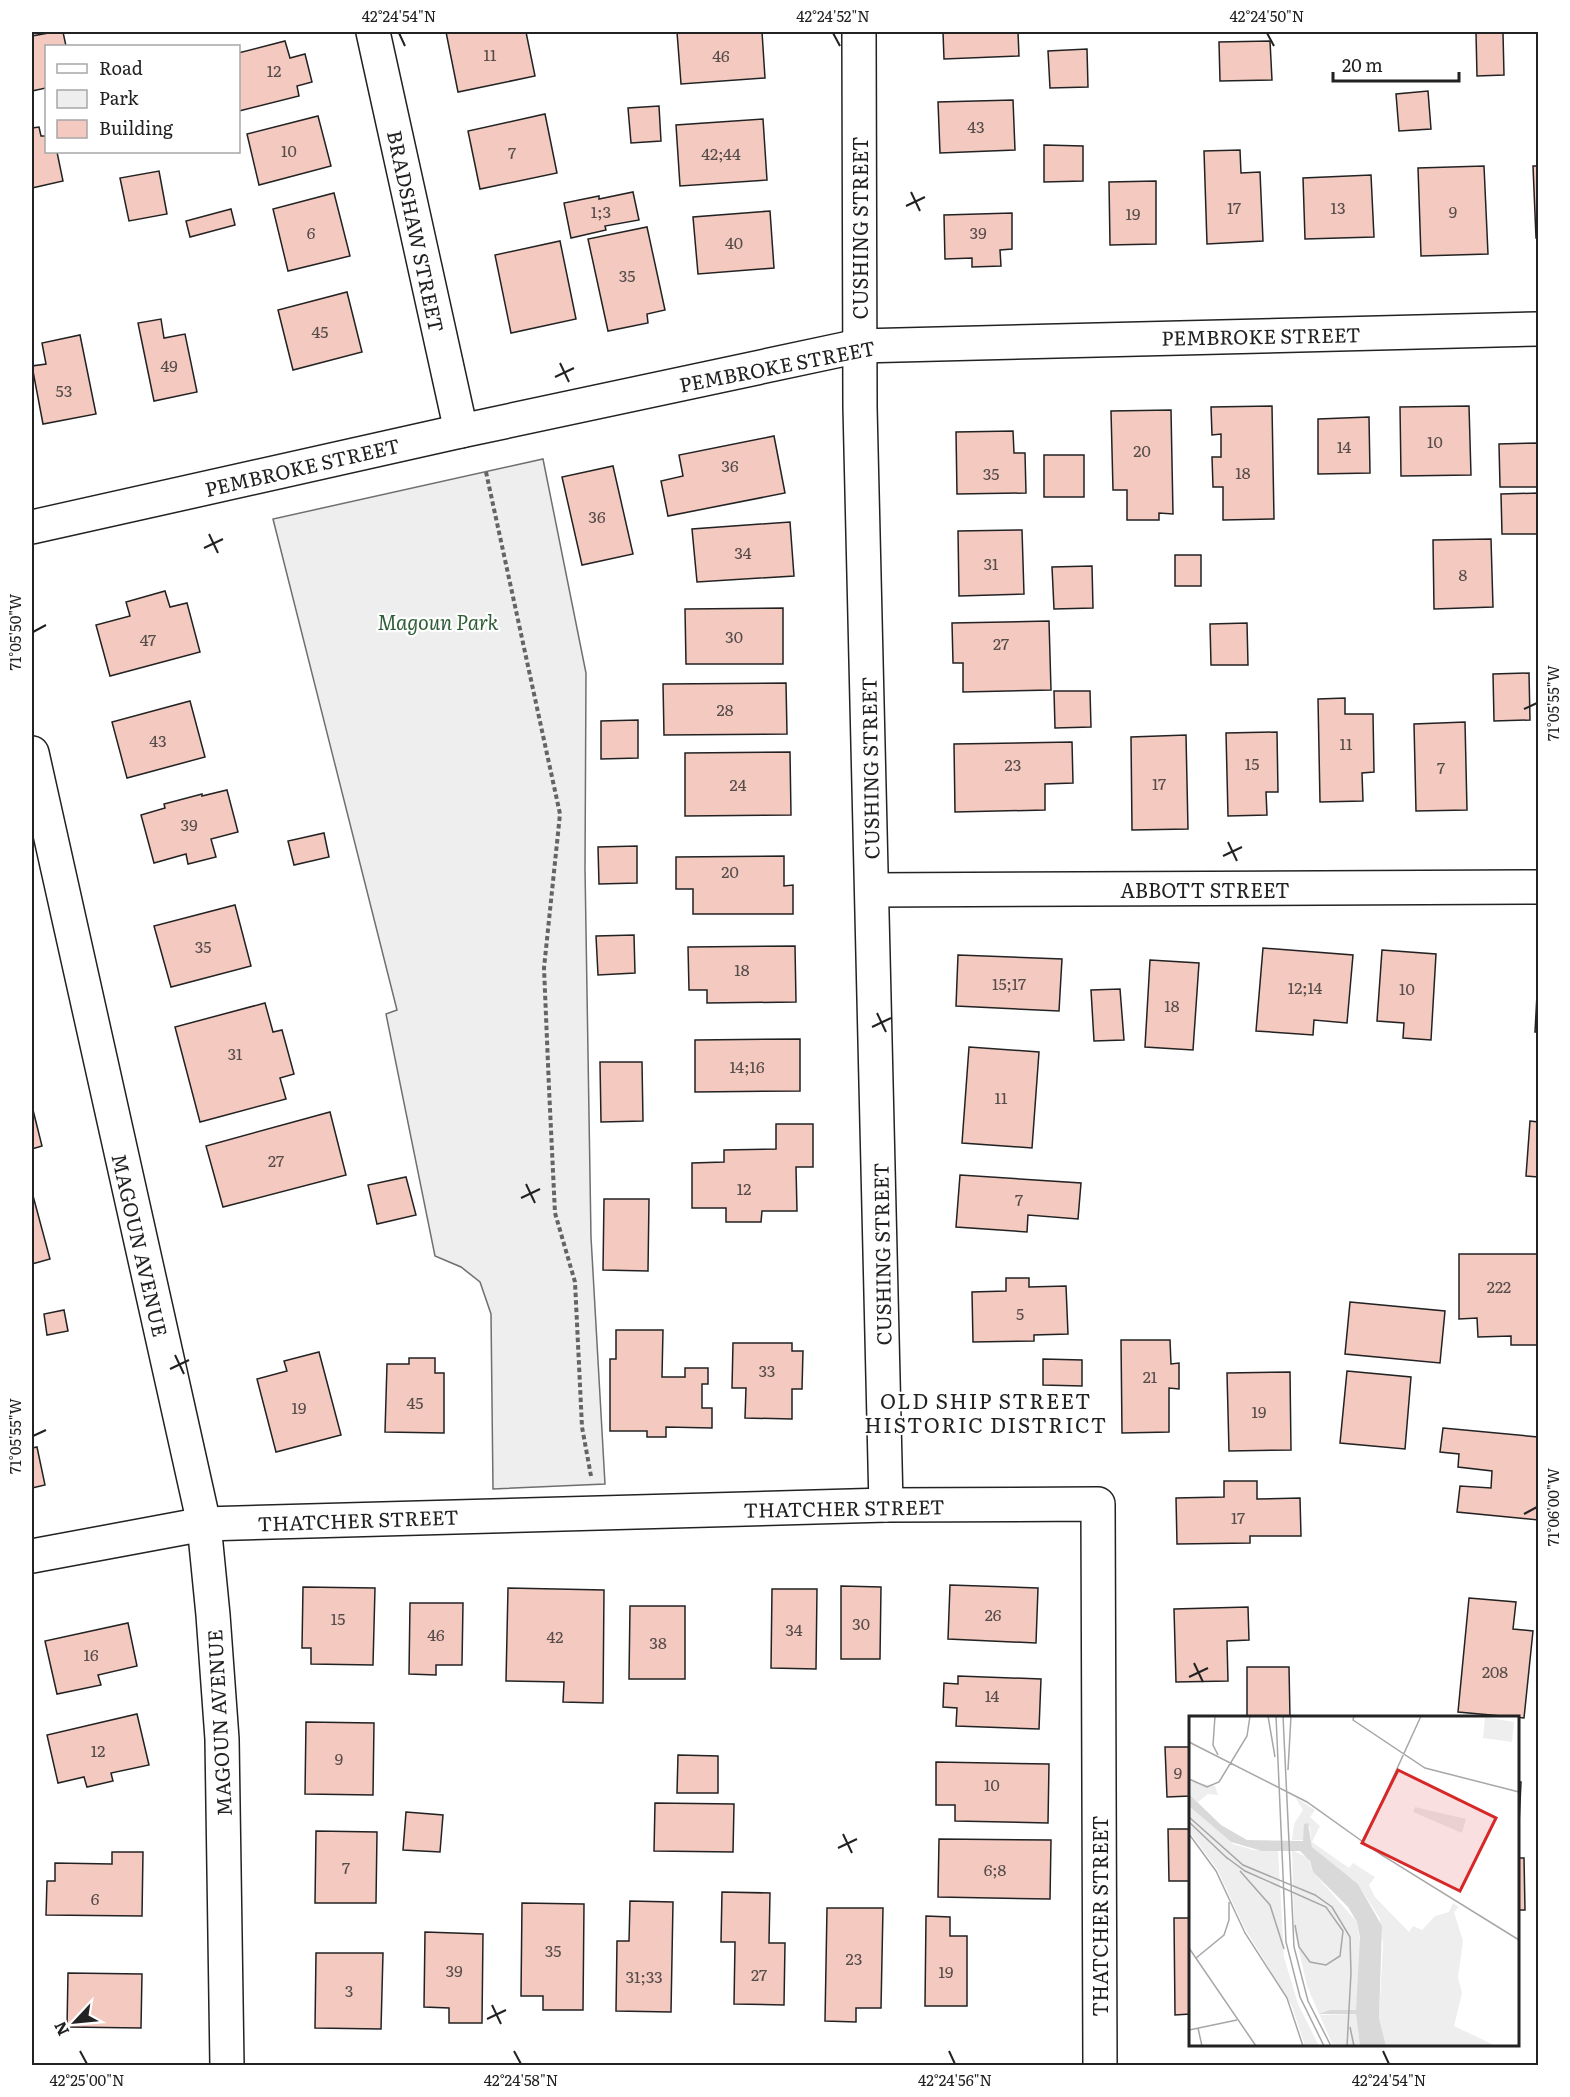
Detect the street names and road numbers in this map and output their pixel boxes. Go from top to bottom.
street label: BRADSHAW STREET [381,127,453,335]
street label: CUSHING STREET [844,137,874,319]
street label: PEMBROKE STREET [1161,318,1361,352]
street label: PEMBROKE STREET [676,331,878,399]
street label: PEMBROKE STREET [202,429,402,503]
street label: CUSHING STREET [852,676,886,860]
street label: ABBOTT STREET [1120,874,1290,904]
street label: MAGOUN AVENUE [105,1150,177,1340]
street label: CUSHING STREET [864,1162,898,1346]
street label: THATCHER STREET [743,1490,945,1524]
street label: THATCHER STREET [257,1500,459,1538]
street label: MAGOUN AVENUE [198,1629,238,1817]
street label: THATCHER STREET [1084,1815,1114,2017]

